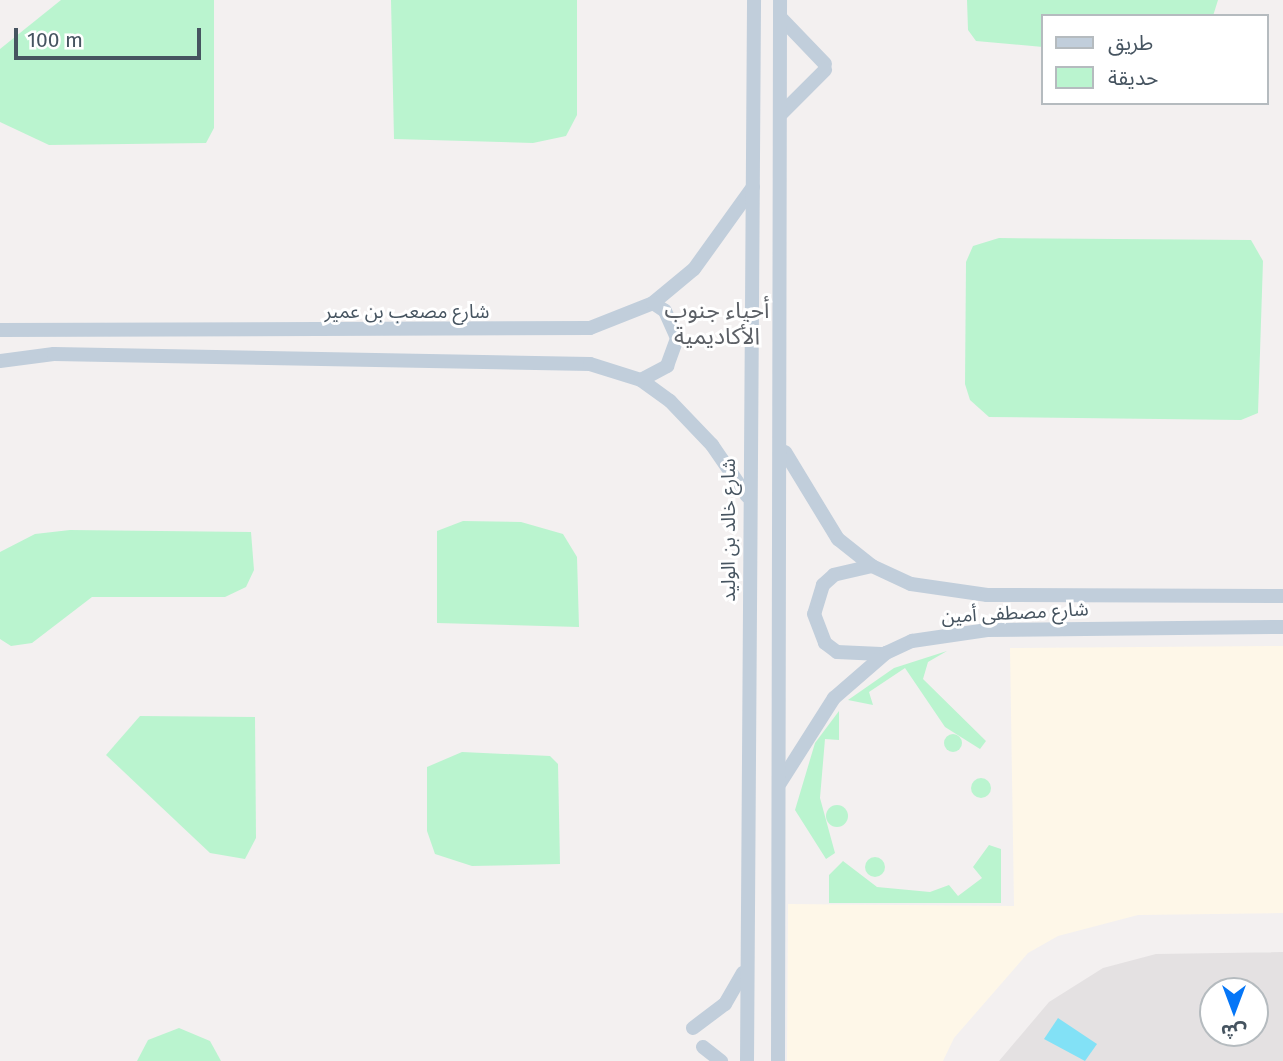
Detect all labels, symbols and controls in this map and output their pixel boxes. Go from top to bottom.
scale bar [18,14,205,58]
legend [1042,14,1269,105]
text: 100 m [27,27,83,53]
text: طريق [1108,30,1153,56]
text: حديقة [1108,65,1158,91]
district label: أحياء جنوب الأكاديمية [665,296,769,350]
street label: شارع مصعب بن عمير [325,301,489,323]
street label: شارع خالد بن الوليد [718,458,740,602]
street label: شارع مصطفى أمين [941,598,1089,628]
north arrow [1199,977,1269,1047]
text: ش [1221,1020,1247,1043]

